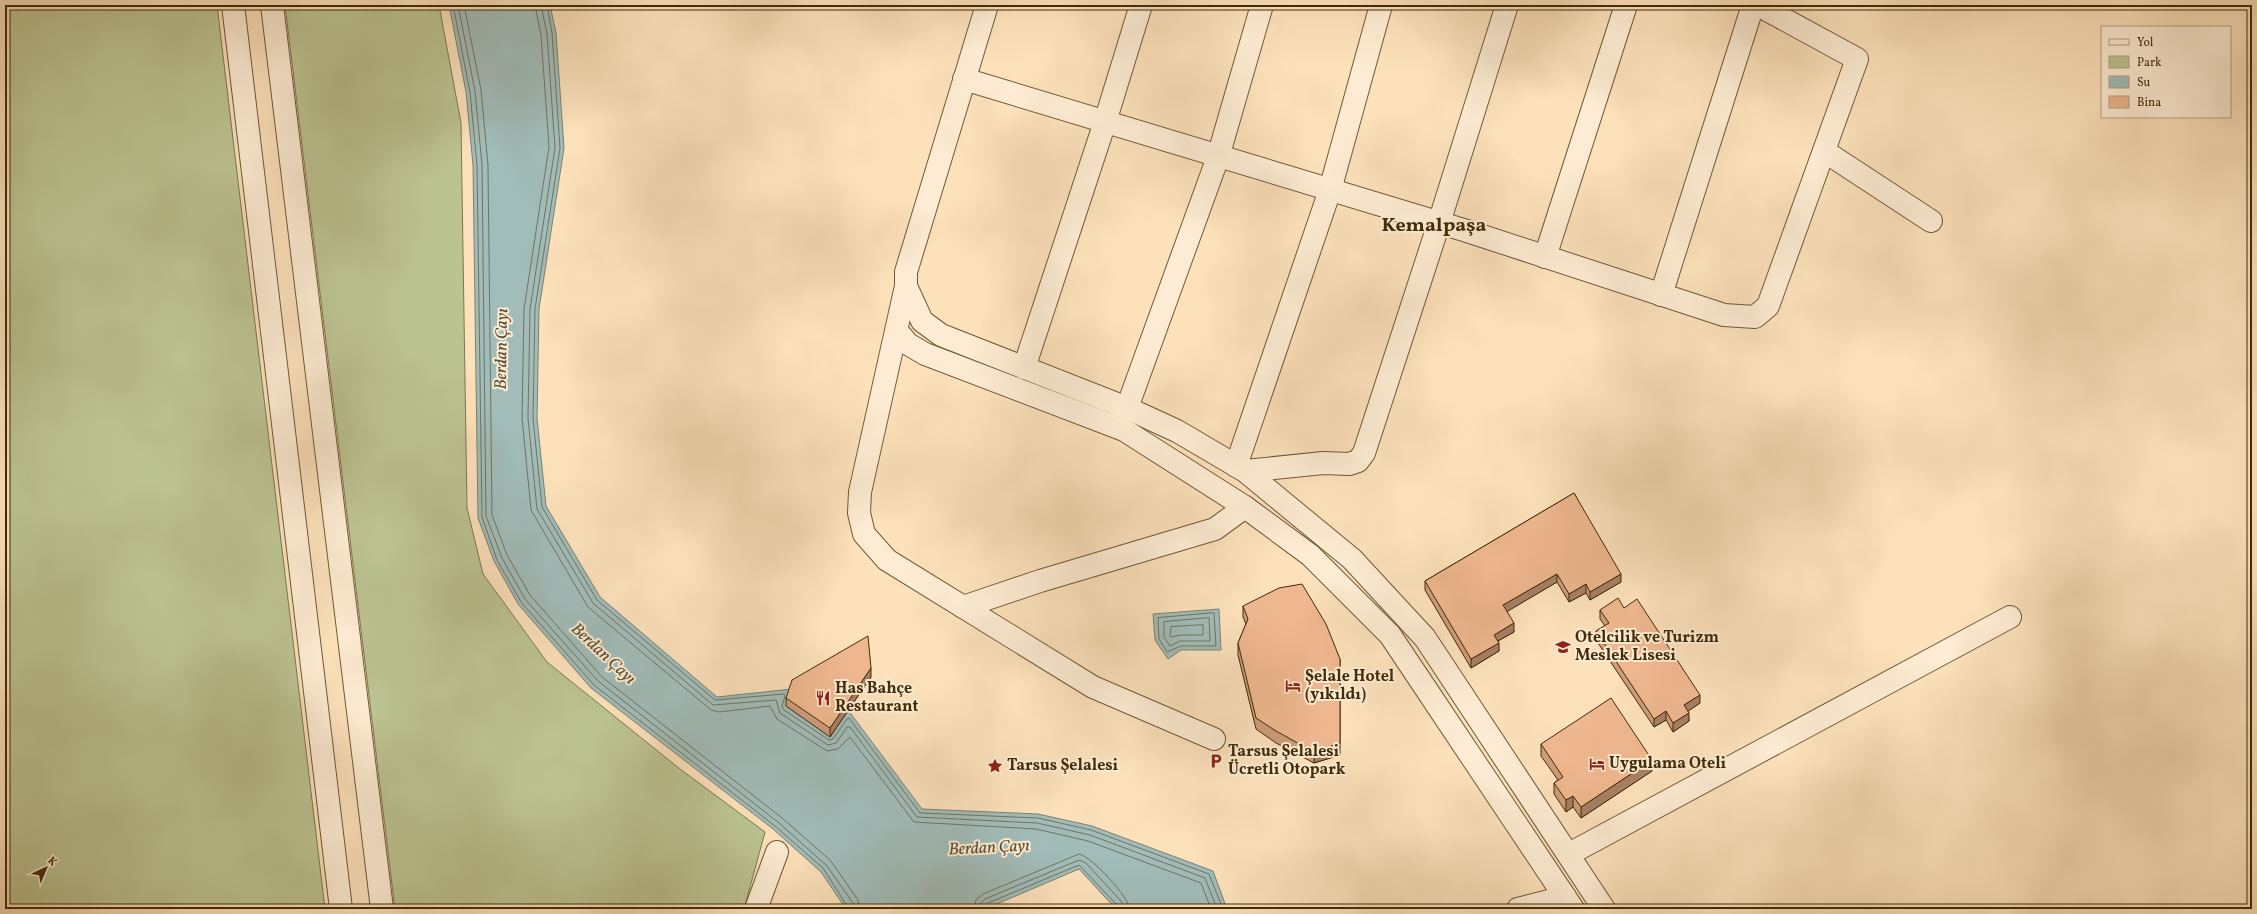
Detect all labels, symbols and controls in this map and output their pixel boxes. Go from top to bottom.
legend [2101,26,2231,118]
text: Yol [2137,35,2154,51]
text: Park [2137,55,2162,71]
text: Su [2137,75,2151,91]
text: Bina [2137,95,2161,111]
district label: Kemalpaşa [1382,212,1486,240]
water label: Berdan Çayı [490,308,514,390]
water label: Berdan Çayı [565,618,641,690]
place label: Otelcilik ve Turizm Meslek Lisesi [1575,627,1719,667]
school or university icon: Otelcilik ve Turizm Meslek Lisesi [1554,638,1572,656]
place label: Şelale Hotel (yıkıldı) [1305,666,1395,706]
hotel icon: Şelale Hotel (yıkıldı) [1284,677,1302,695]
place label: Has Bahçe Restaurant [835,678,919,718]
restaurant icon: Has Bahçe Restaurant [814,689,832,707]
place label: Tarsus Şelalesi Ücretli Otopark [1228,741,1346,781]
parking icon: Tarsus Şelalesi Ücretli Otopark [1207,752,1225,770]
place label: Uygulama Oteli [1609,753,1727,775]
place label: Tarsus Şelalesi [1007,755,1119,777]
hotel icon: Uygulama Oteli [1588,755,1606,773]
place icon: Tarsus Şelalesi [986,757,1004,775]
water label: Berdan Çayı [948,834,1030,862]
north arrow [26,848,66,888]
text: K [44,854,60,870]

